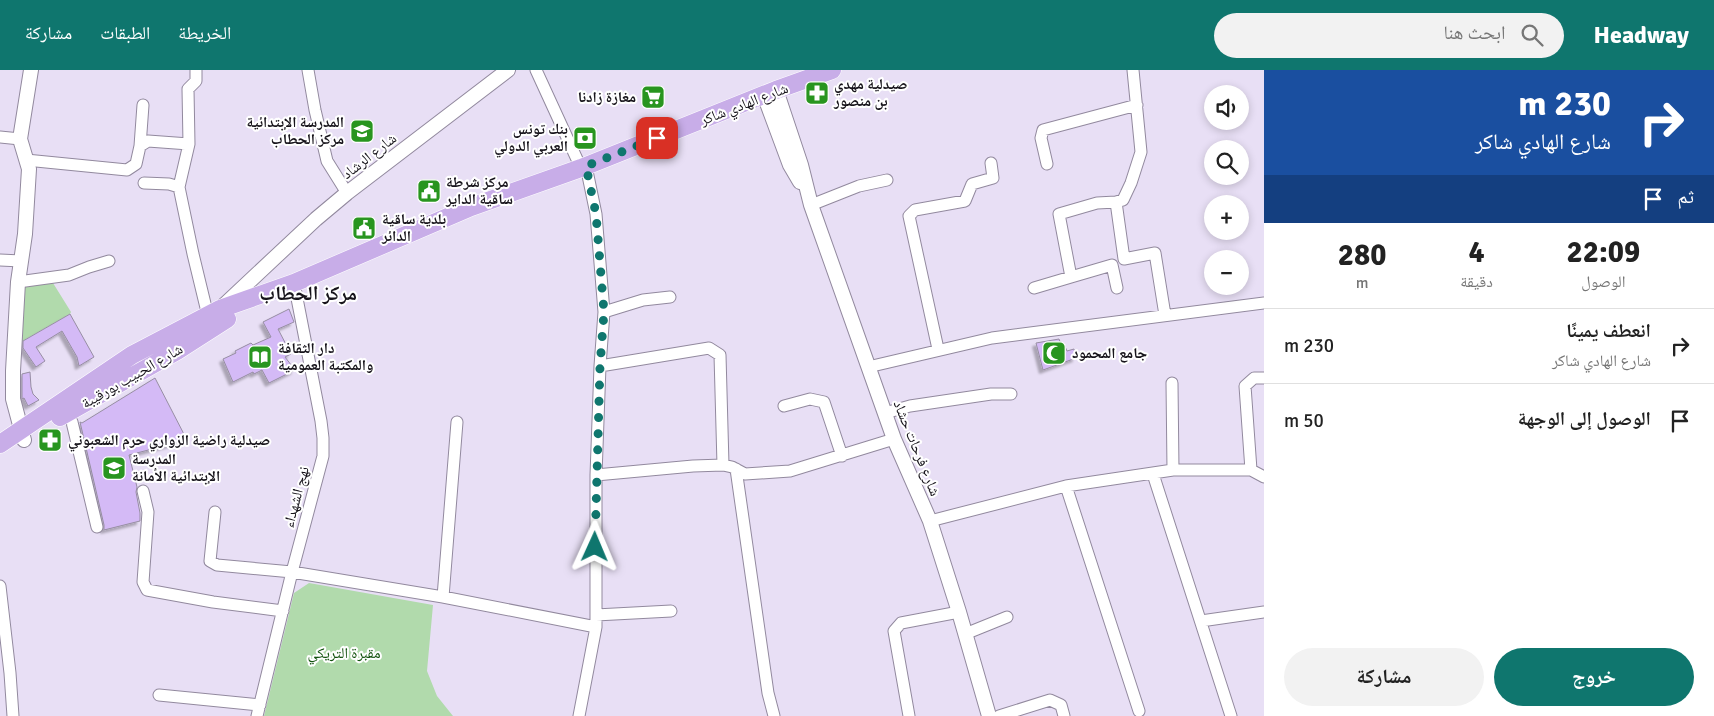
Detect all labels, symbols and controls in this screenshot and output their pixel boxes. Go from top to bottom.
search box [1214,13,1564,58]
text: Headway [1594,20,1689,50]
text: ابحث هنا [1443,21,1506,45]
icon: search [1518,21,1546,49]
text: مشاركة [25,22,72,44]
text: الطبقات [100,22,150,44]
text: الخريطة [178,22,231,44]
place label: صيدلية مهدي بن منصور [833,75,907,110]
street label: شارع الهادي شاكر [697,79,792,132]
pharmacy icon: صيدلية مهدي بن منصور [804,80,830,106]
text: 230 m [1518,82,1611,125]
supermarket icon: مغازة زادنا [640,84,666,110]
map controls [1204,85,1249,295]
button: sound [1204,85,1249,130]
place label: مغازة زادنا [578,88,636,106]
icon: right [1629,90,1694,155]
place label: المدرسة الإبتدائية مركز الحطاب [247,113,344,148]
pin [636,117,678,159]
school or university icon: المدرسة الإبتدائية مركز الحطاب [349,118,375,144]
place label: بنك تونس العربي الدولي [494,120,568,158]
icon: arrive [643,124,671,152]
bank icon: بنك تونس العربي الدولي [572,125,598,151]
text: شارع الهادي شاكر [1475,128,1611,155]
street label: شارع الرشاد [338,129,401,184]
button: search [1204,140,1249,185]
place label: مركز شرطة ساقية الداير [445,173,513,208]
public building icon: مركز شرطة ساقية الداير [416,178,442,204]
icon: arrive [1639,185,1667,213]
text: ثم [1677,185,1694,209]
button: + [1204,195,1249,240]
place label: بلدية ساقية الدائر [381,210,446,245]
public building icon: بلدية ساقية الدائر [351,215,377,241]
text: 4 [1468,234,1485,271]
text: 22:09 [1567,234,1640,271]
text: 280 [1338,237,1386,274]
button: − [1204,250,1249,295]
text: دقيقة [1460,272,1493,292]
text: الوصول [1581,272,1626,292]
text: m [1356,273,1369,293]
district label: مركز الحطاب [259,281,357,306]
text: انعطف يمينًا [1566,319,1651,343]
icon: right [1666,332,1694,360]
text: 230 m [1284,334,1334,358]
place label: دار الثقافة والمكتبة العمومية [278,339,373,374]
street label: شارع الحبيب بورقيبة [78,340,186,413]
mosque icon: جامع المحمود [1041,340,1067,366]
library icon: دار الثقافة والمكتبة العمومية [247,344,273,370]
place label: جامع المحمود [1072,344,1147,363]
text: شارع الهادي شاكر [1552,351,1651,371]
street label: شارع فرحات حشاد [889,397,944,499]
text: الوصول إلى الوجهة [1518,407,1651,431]
icon: arrive [1666,407,1694,435]
text: 50 m [1284,409,1324,433]
pharmacy icon: صيدلية راضية الزواري حرم الشعبوني [37,427,63,453]
place label: صيدلية راضية الزواري حرم الشعبوني [68,431,270,452]
place label: المدرسة الإبتدائية الأمانة [132,450,220,485]
school or university icon: المدرسة الإبتدائية الأمانة [101,455,127,481]
street label: نهج الشهداء [279,464,314,530]
position arrow [568,520,620,572]
park label: مقبرة التريكي [307,644,381,665]
button: مشاركة [1284,648,1484,706]
button: خروج [1494,648,1694,706]

